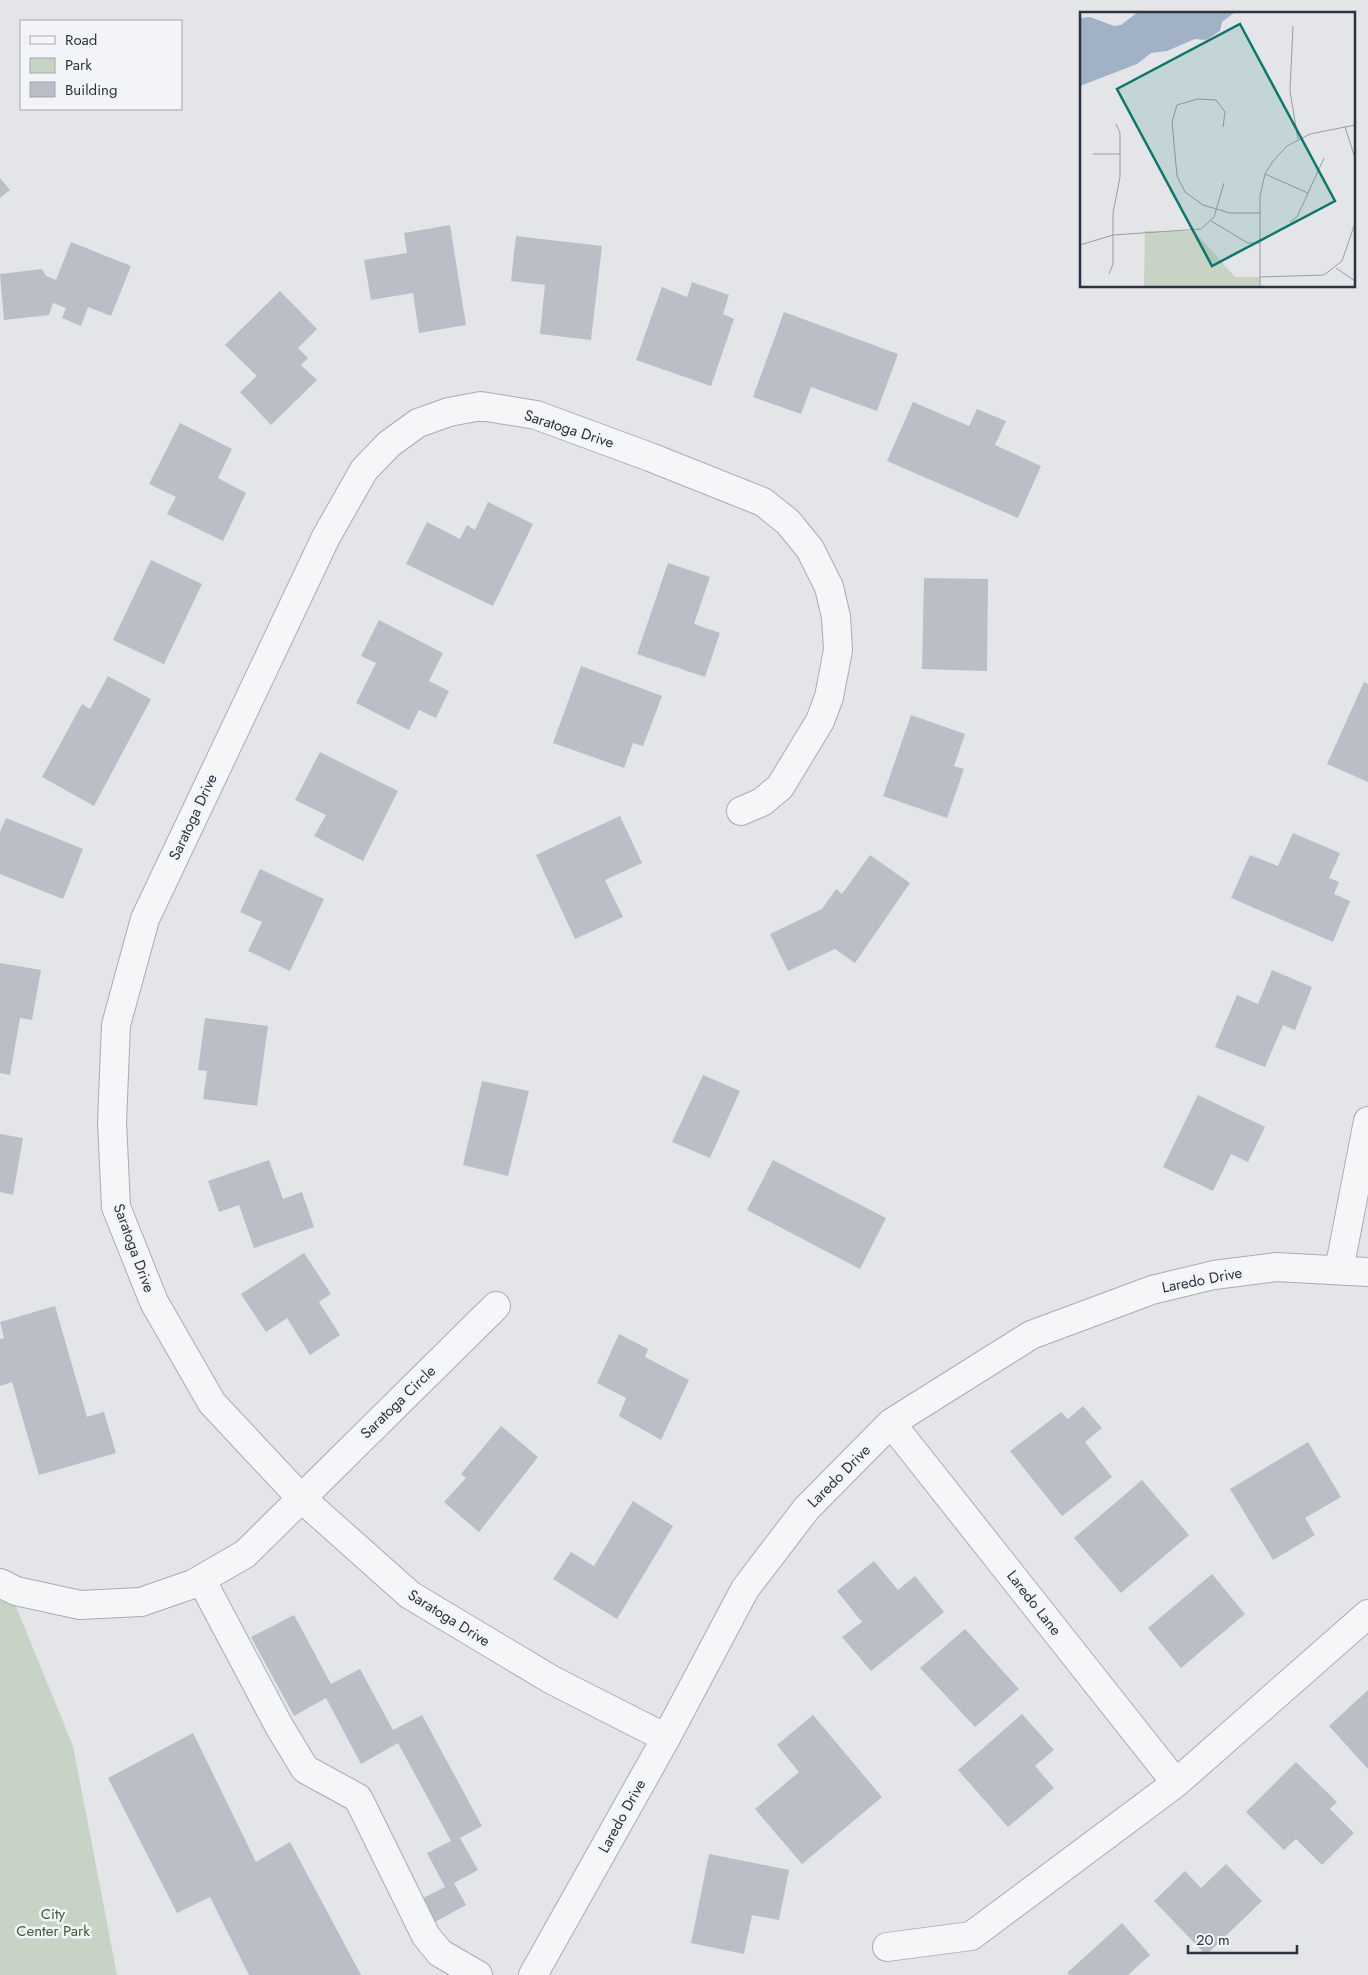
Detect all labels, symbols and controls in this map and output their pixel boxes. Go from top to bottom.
inset map [1080,12,1356,288]
legend [20,20,182,110]
text: Road [65,29,97,51]
text: Park [65,54,92,76]
text: Building [65,79,117,101]
street label: Saratoga Drive [521,404,617,454]
street label: Saratoga Drive [163,770,223,864]
street label: Saratoga Drive [108,1200,160,1296]
street label: Laredo Drive [1160,1261,1244,1299]
street label: Saratoga Circle [355,1360,441,1444]
street label: Laredo Drive [803,1439,876,1512]
street label: Laredo Lane [1001,1566,1067,1640]
street label: Saratoga Drive [404,1584,495,1652]
street label: Laredo Drive [593,1775,651,1857]
park label: City Center Park [16,1903,90,1942]
scale bar [1188,1922,1297,1954]
text: 20 m [1196,1929,1230,1951]

